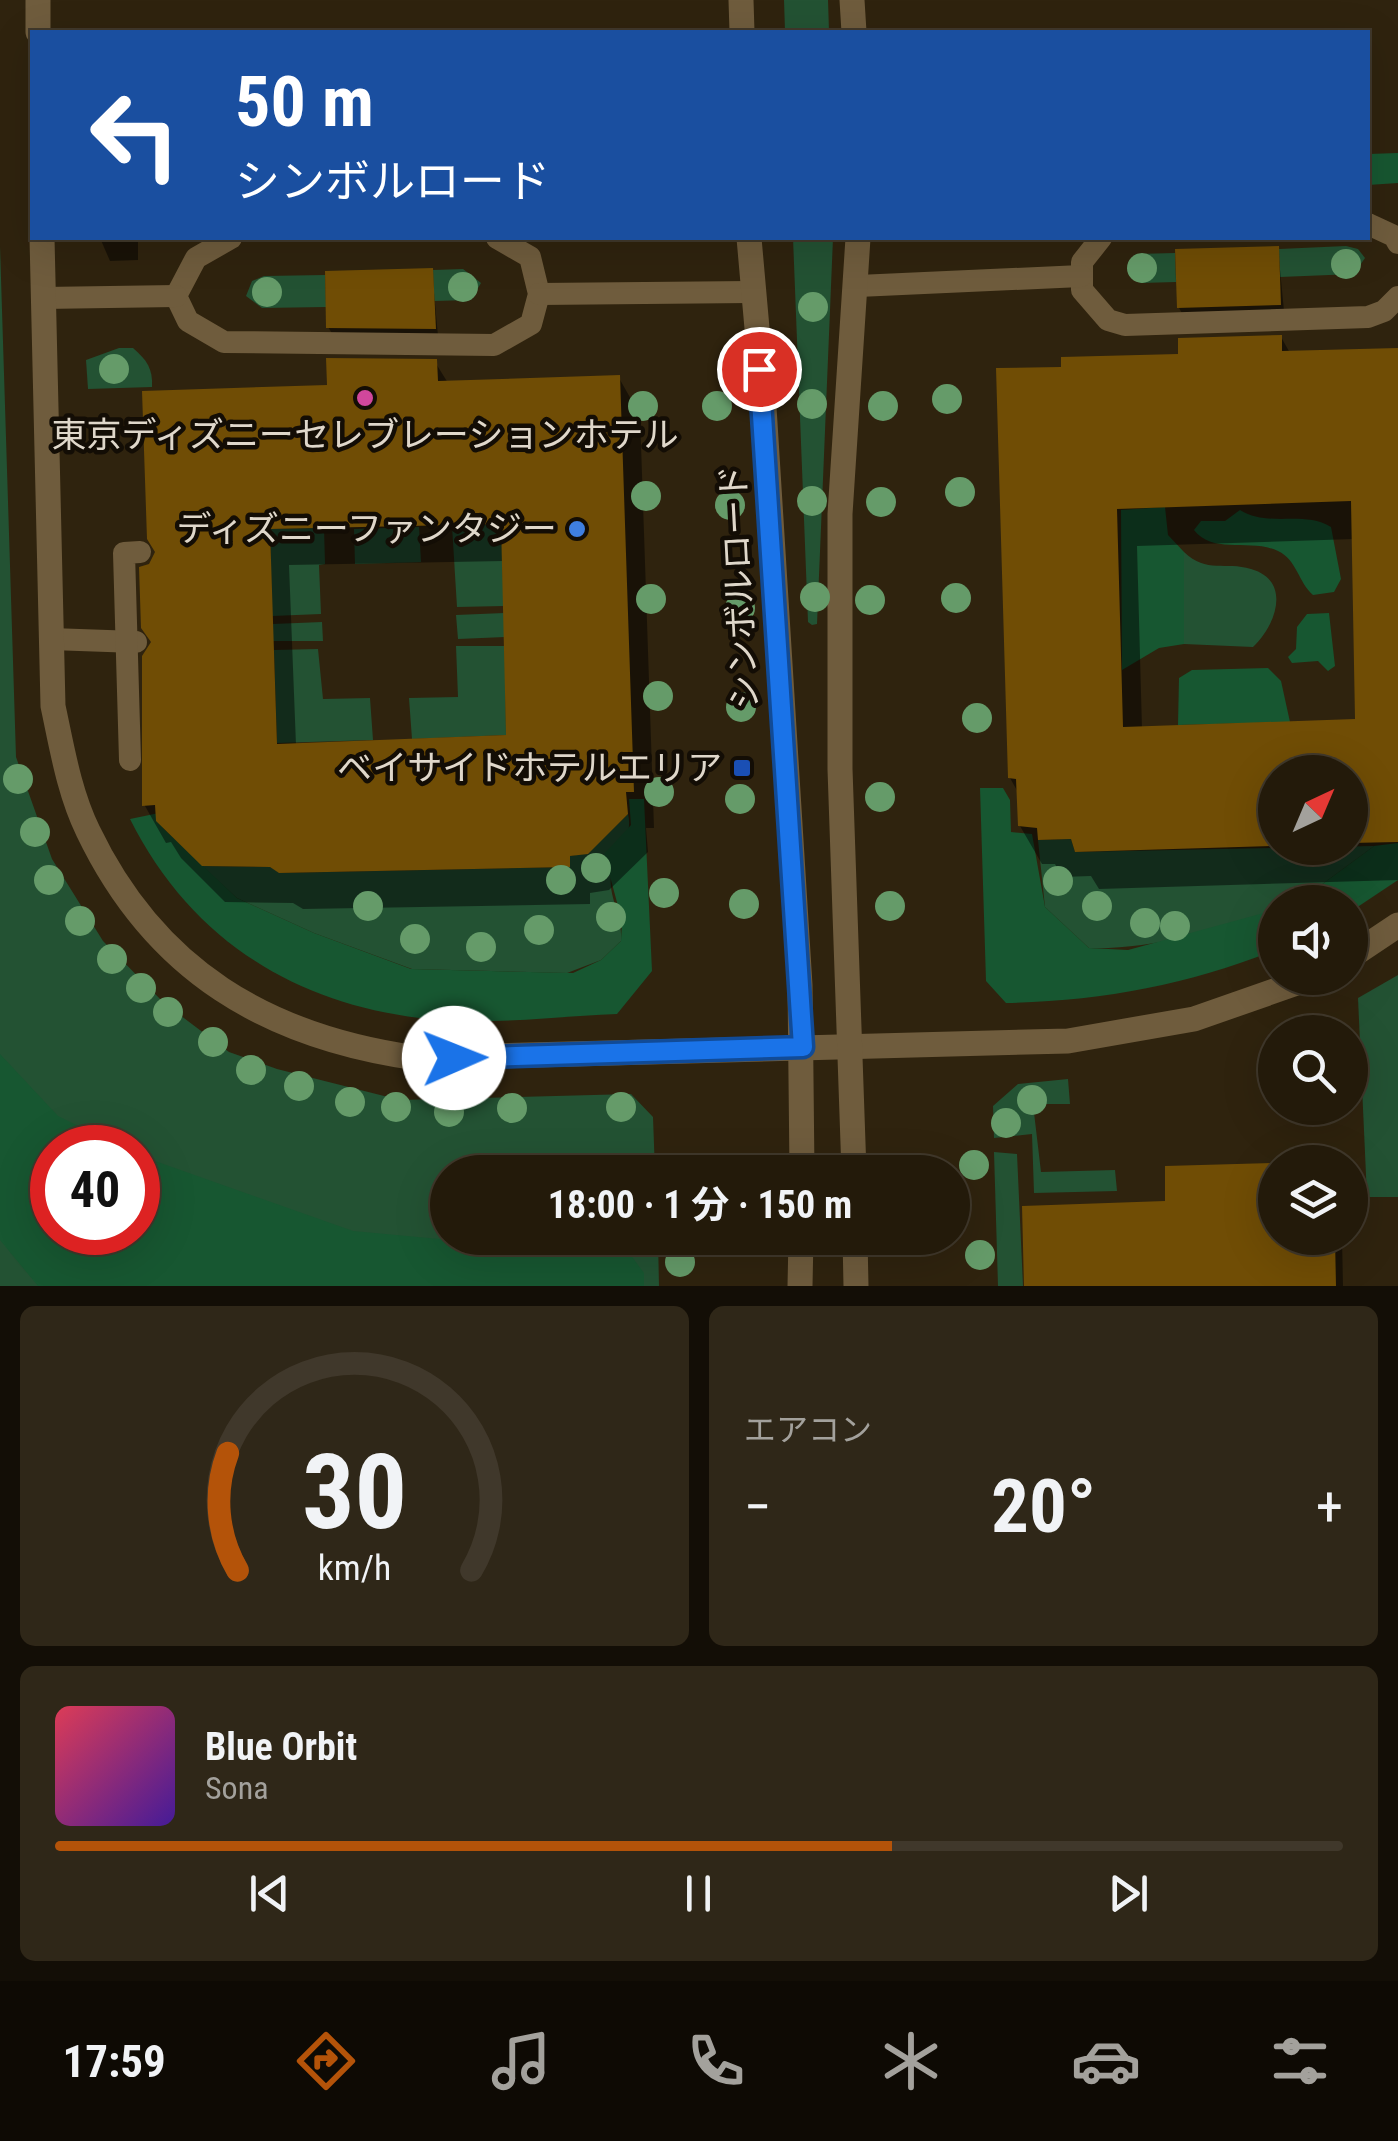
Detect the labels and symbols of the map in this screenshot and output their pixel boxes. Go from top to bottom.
pin [717,327,802,412]
marker: 東京ディズニーセレブレーションホテル [354,387,376,409]
place label: 東京ディズニーセレブレーションホテル [52,415,678,456]
street label: シンボルロード [713,464,766,710]
place label: ディズニーファンタジー [177,509,557,550]
marker: ディズニーファンタジー [566,518,588,540]
place label: ベイサイドホテルエリア [337,748,722,789]
north arrow [1258,755,1368,865]
marker: ベイサイドホテルエリア [731,757,753,779]
position arrow [402,1006,506,1110]
speed limit sign: 40 [30,1125,160,1255]

